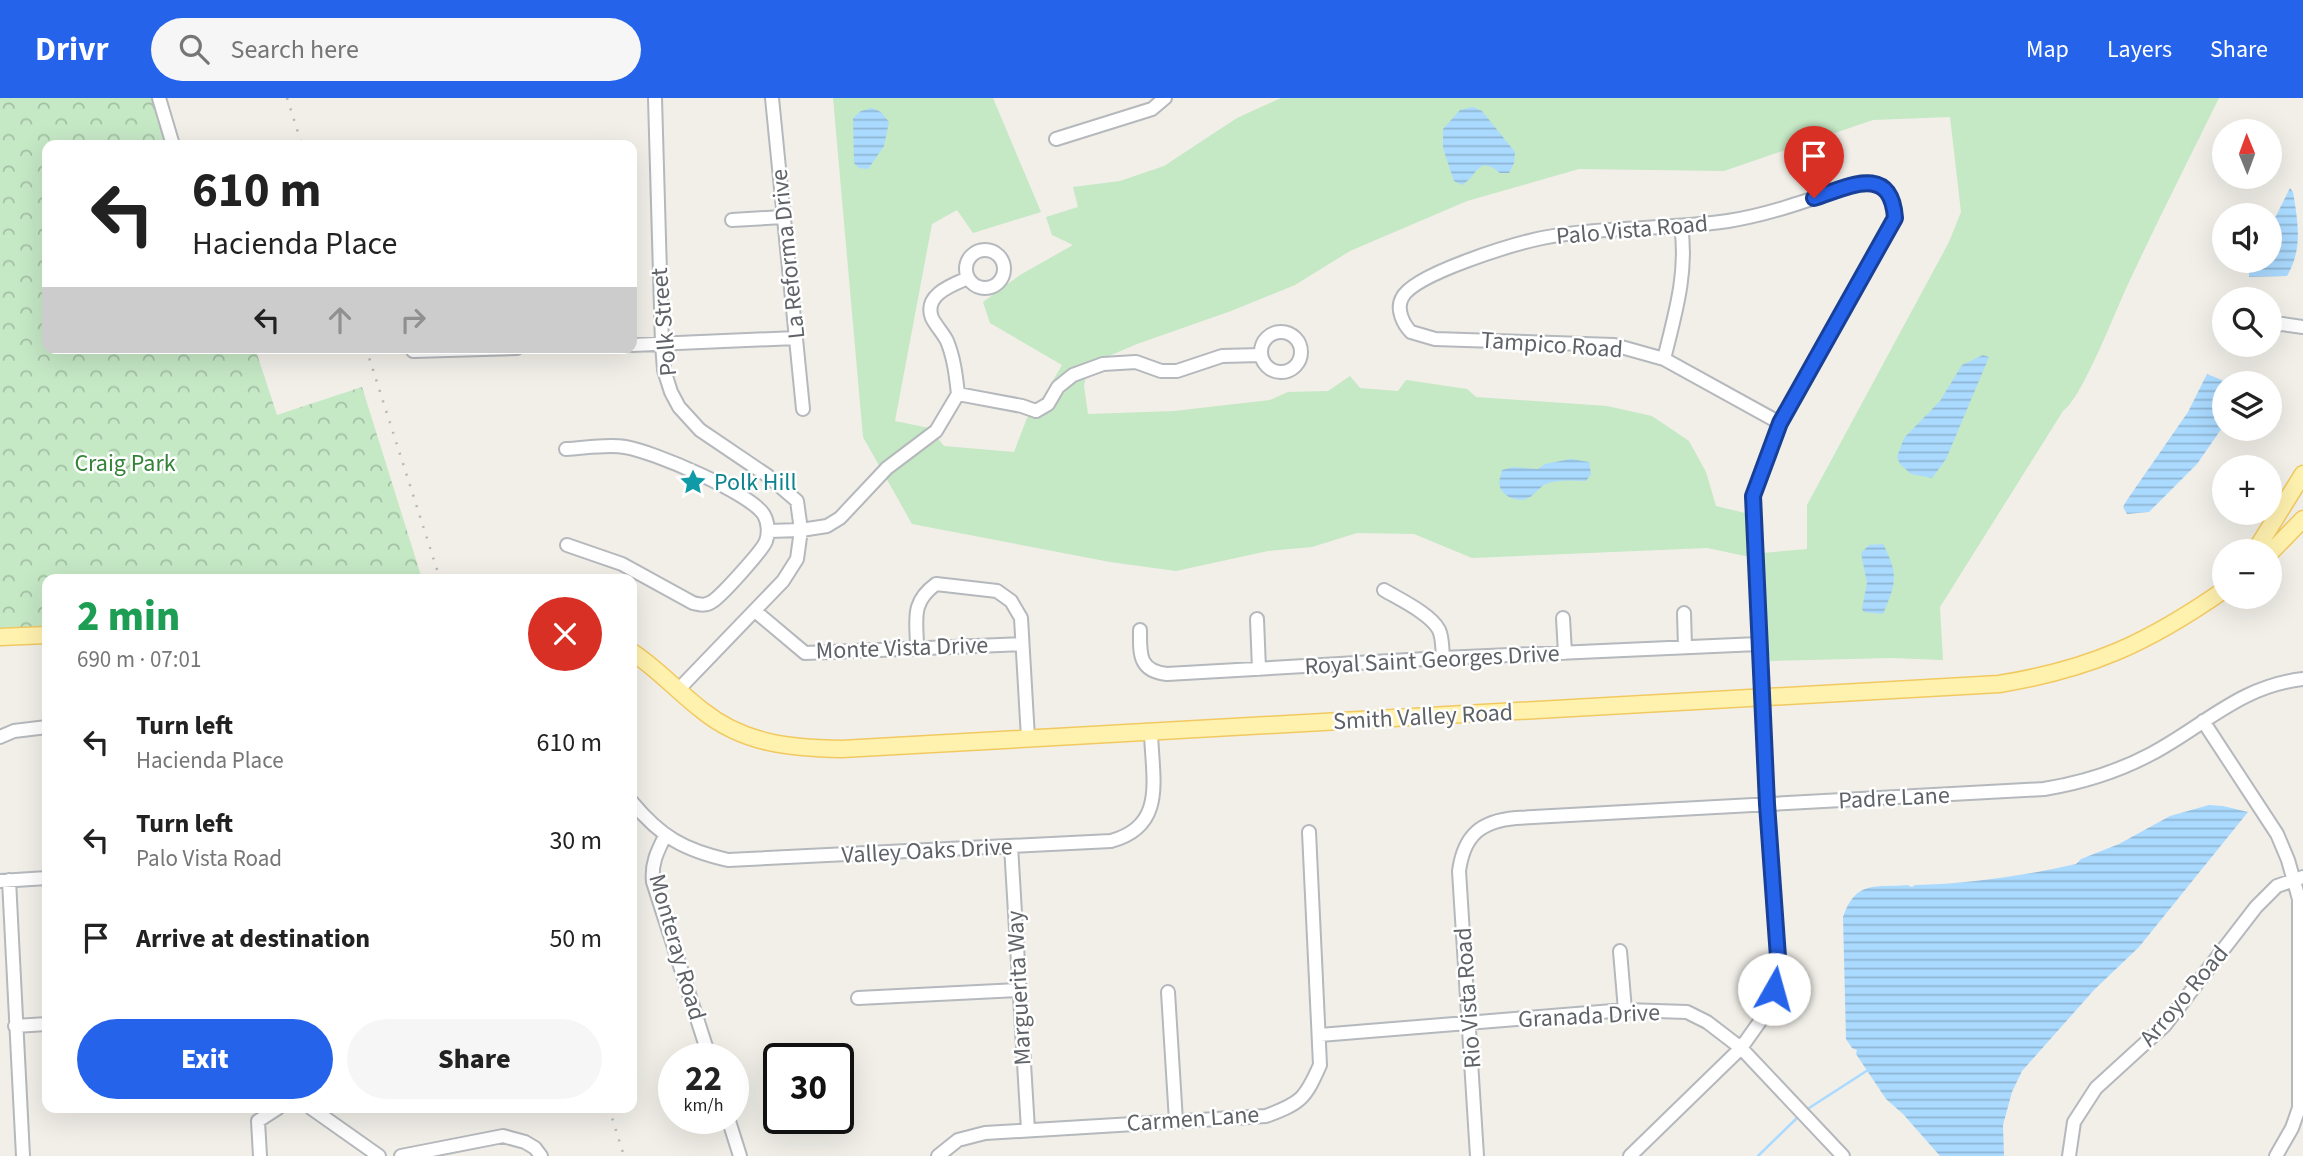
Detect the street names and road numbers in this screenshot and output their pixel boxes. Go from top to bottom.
street label: La Reforma Drive [762,167,814,341]
street label: Palo Vista Road [1555,206,1709,254]
street label: Polk Street [642,266,686,378]
street label: Tampico Road [1480,323,1624,367]
street label: Monte Vista Drive [815,628,989,668]
street label: Royal Saint Georges Drive [1304,636,1560,684]
street label: Smith Valley Road [1332,695,1514,739]
street label: Padre Lane [1837,778,1951,818]
street label: Valley Oaks Drive [841,829,1013,873]
street label: Monteray Road [639,870,715,1024]
street label: Marguerita Way [997,910,1041,1066]
street label: Rio Vista Road [1446,926,1490,1070]
street label: Arroyo Road [2131,938,2237,1054]
street label: Granada Drive [1517,995,1661,1037]
street label: Carmen Lane [1126,1097,1260,1141]

